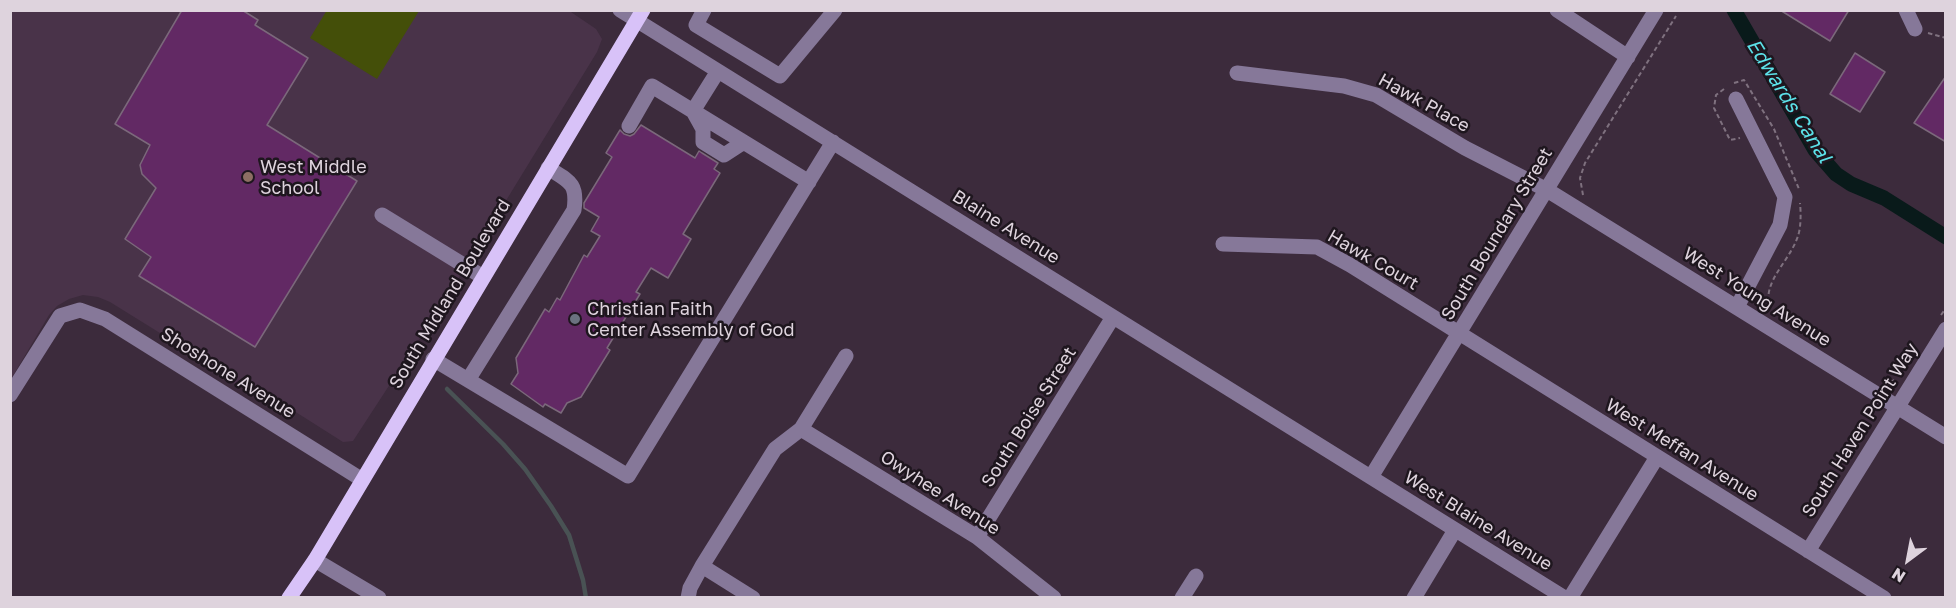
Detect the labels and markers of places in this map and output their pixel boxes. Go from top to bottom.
place label: West Middle School [260,156,367,198]
marker: West Middle School [241,170,255,184]
place label: Christian Faith Center Assembly of God [587,298,794,340]
marker: Christian Faith Center Assembly of God [568,312,582,326]

